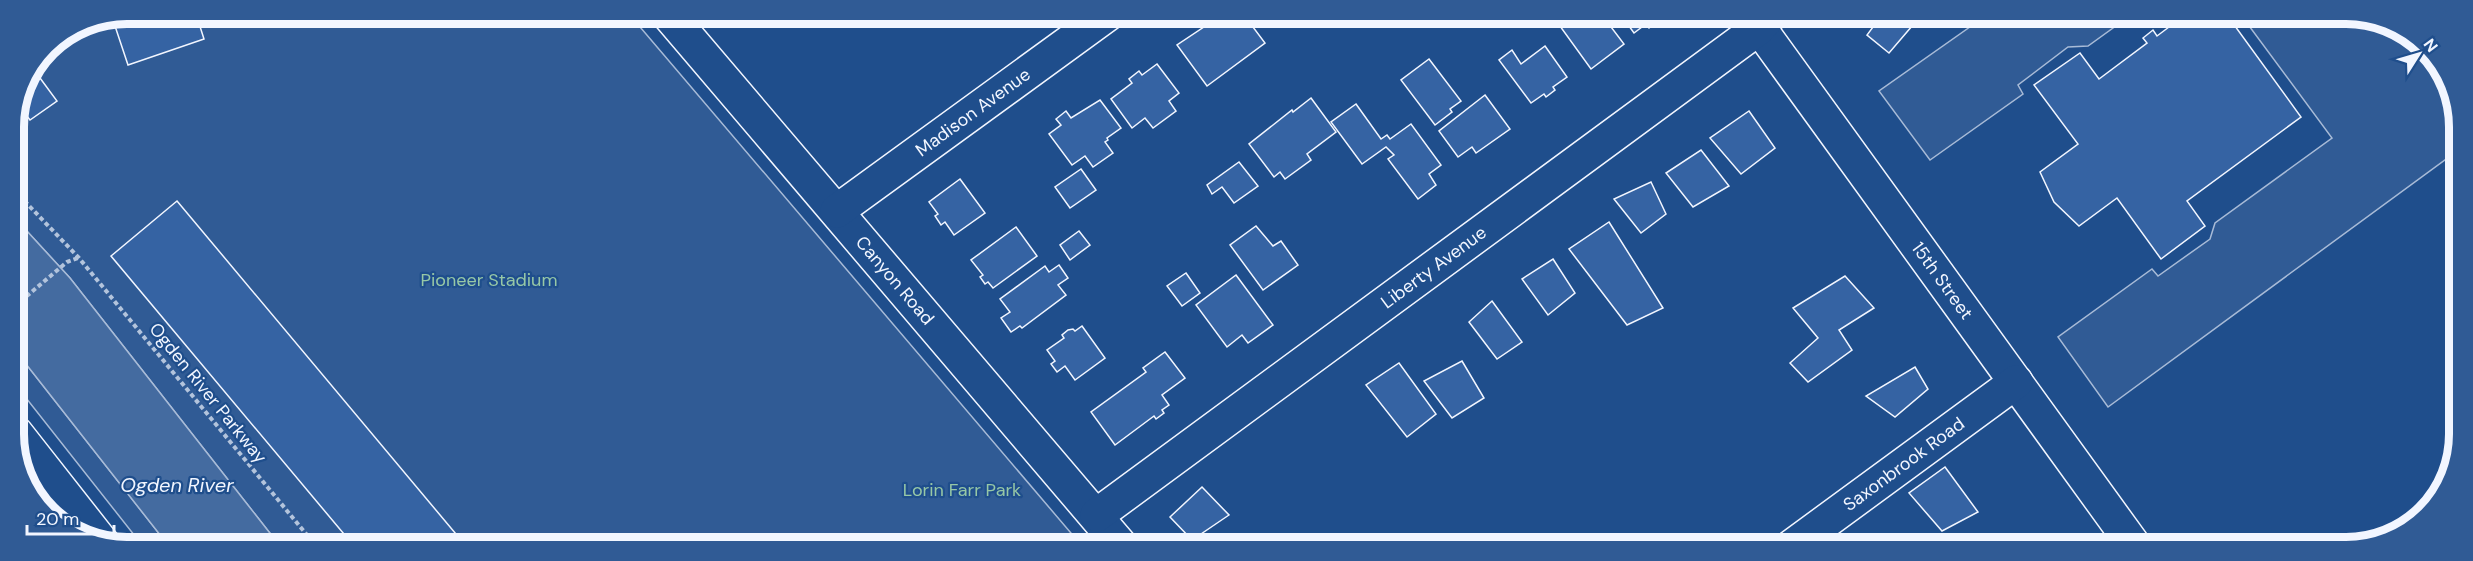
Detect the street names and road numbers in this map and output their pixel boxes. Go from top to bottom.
street label: Madison Avenue [911,62,1035,162]
street label: Liberty Avenue [1376,221,1491,314]
street label: Canyon Road [850,231,940,330]
street label: 15th Street [1906,237,1978,324]
street label: Ogden River Parkway [144,318,272,468]
street label: Saxonbrook Road [1838,412,1969,517]

